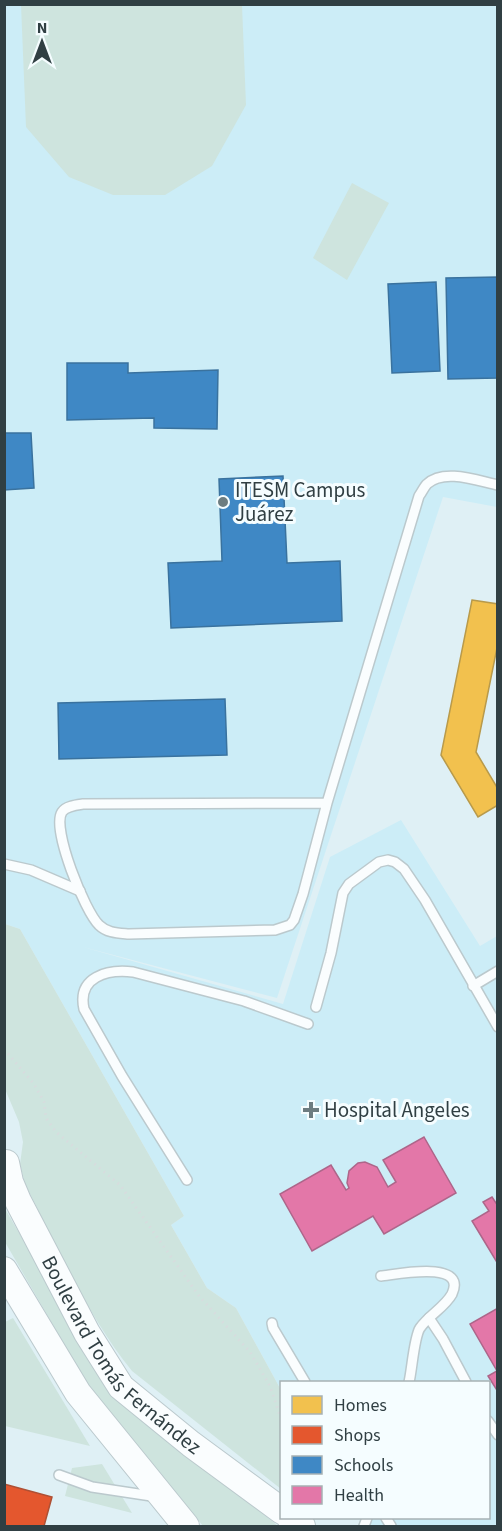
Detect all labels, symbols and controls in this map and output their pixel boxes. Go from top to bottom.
north arrow [12,12,72,72]
text: N [37,17,47,39]
place label: ITESM Campus Juárez [235,475,366,529]
marker: ITESM Campus Juárez [216,495,230,509]
place label: Hospital Angeles [324,1095,470,1125]
marker: Hospital Angeles [302,1101,320,1119]
street label: Boulevard Tomás Fernández [34,1250,207,1462]
legend [280,1381,490,1519]
text: Homes [334,1393,387,1418]
text: Shops [334,1423,381,1448]
text: Schools [334,1453,393,1478]
text: Health [334,1483,384,1508]

